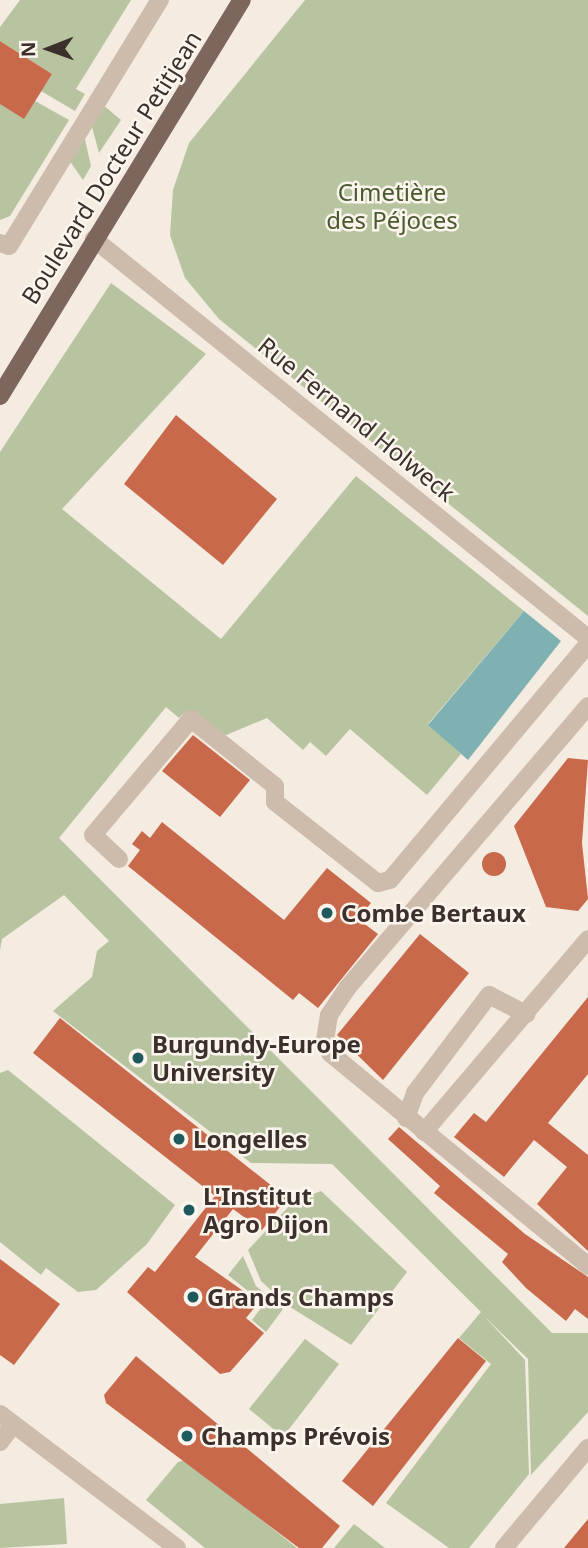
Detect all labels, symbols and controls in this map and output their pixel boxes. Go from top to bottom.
north arrow [14,14,84,84]
street label: Boulevard Docteur Petitjean [15,25,207,309]
text: N [15,41,41,57]
park label: Cimetière des Péjoces [326,178,458,234]
street label: Rue Fernand Holweck [253,331,461,507]
place label: Combe Bertaux [341,899,526,927]
marker: Combe Bertaux [319,905,335,921]
place label: Burgundy-Europe University [152,1030,361,1086]
marker: Burgundy-Europe University [130,1050,146,1066]
place label: Longelles [193,1125,307,1153]
marker: Longelles [171,1131,187,1147]
place label: L'Institut Agro Dijon [203,1182,329,1238]
marker: L'Institut Agro Dijon [181,1202,197,1218]
place label: Grands Champs [207,1283,394,1311]
marker: Grands Champs [185,1289,201,1305]
place label: Champs Prévois [201,1422,390,1450]
marker: Champs Prévois [179,1428,195,1444]

